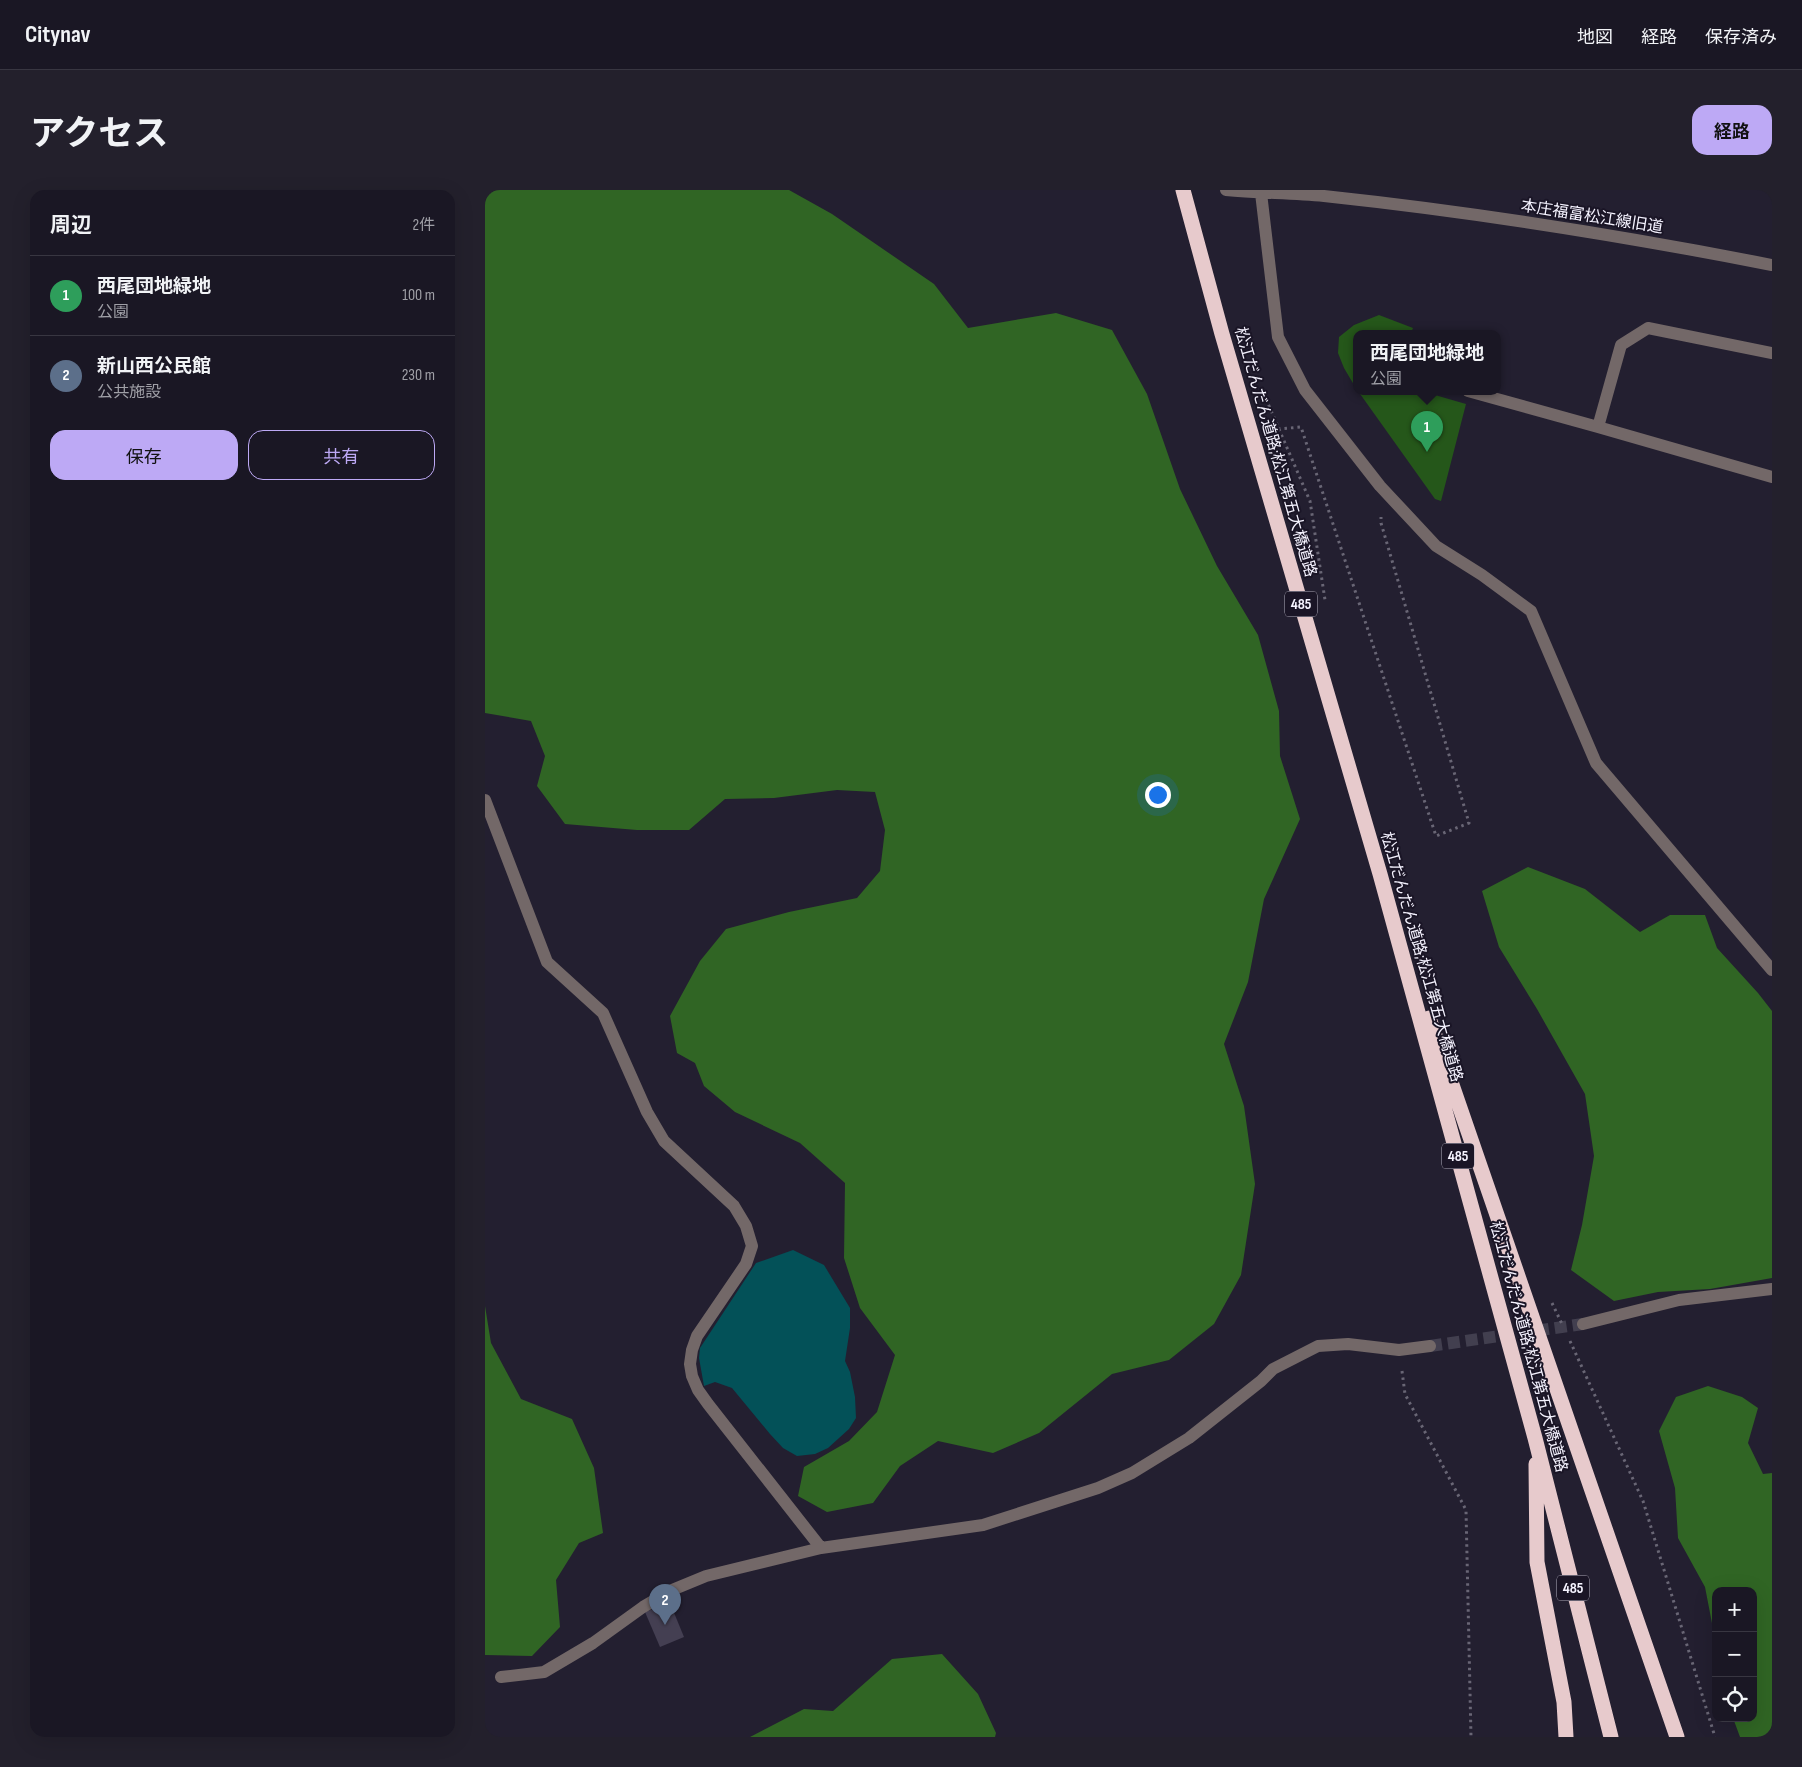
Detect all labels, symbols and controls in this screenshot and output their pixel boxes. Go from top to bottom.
text: Citynav [25,20,91,49]
text: 地図 [1577,27,1613,48]
text: 経路 [1641,27,1677,48]
text: 保存済み [1705,27,1777,48]
button: 経路 [1692,105,1772,155]
text: アクセス [30,113,168,156]
street label: 本庄福富松江線旧道 [1519,196,1665,238]
text: 周辺 [50,213,92,238]
text: 2件 [412,216,435,235]
text: 西尾団地緑地 [97,275,211,298]
text: 1 [63,286,69,305]
text: 100 m [402,286,435,305]
text: 公園 [97,303,129,322]
street label: 松江だんだん道路;松江第五大橋道路 [1230,325,1320,579]
popup [1353,330,1501,395]
text: 西尾団地緑地 [1370,342,1484,365]
text: 新山西公民館 [97,355,211,378]
text: 2 [62,366,70,385]
text: 230 m [402,366,435,385]
text: 公園 [1370,370,1402,389]
text: 公共施設 [97,383,161,402]
pin: 1 [1411,411,1443,452]
button: 保存 [50,430,238,480]
button: 共有 [248,430,435,480]
road number: 485 [1285,592,1317,616]
your location [1145,782,1171,808]
street label: 松江だんだん道路;松江第五大橋道路 [1376,830,1466,1084]
road number: 485 [1442,1144,1474,1168]
street label: 松江だんだん道路;松江第五大橋道路 [1485,1219,1571,1475]
road number: 485 [1557,1576,1589,1600]
pin: 2 [649,1584,681,1625]
map controls [1712,1587,1757,1722]
button: + [1712,1587,1757,1632]
button: − [1712,1632,1757,1677]
button: locate [1712,1677,1757,1722]

